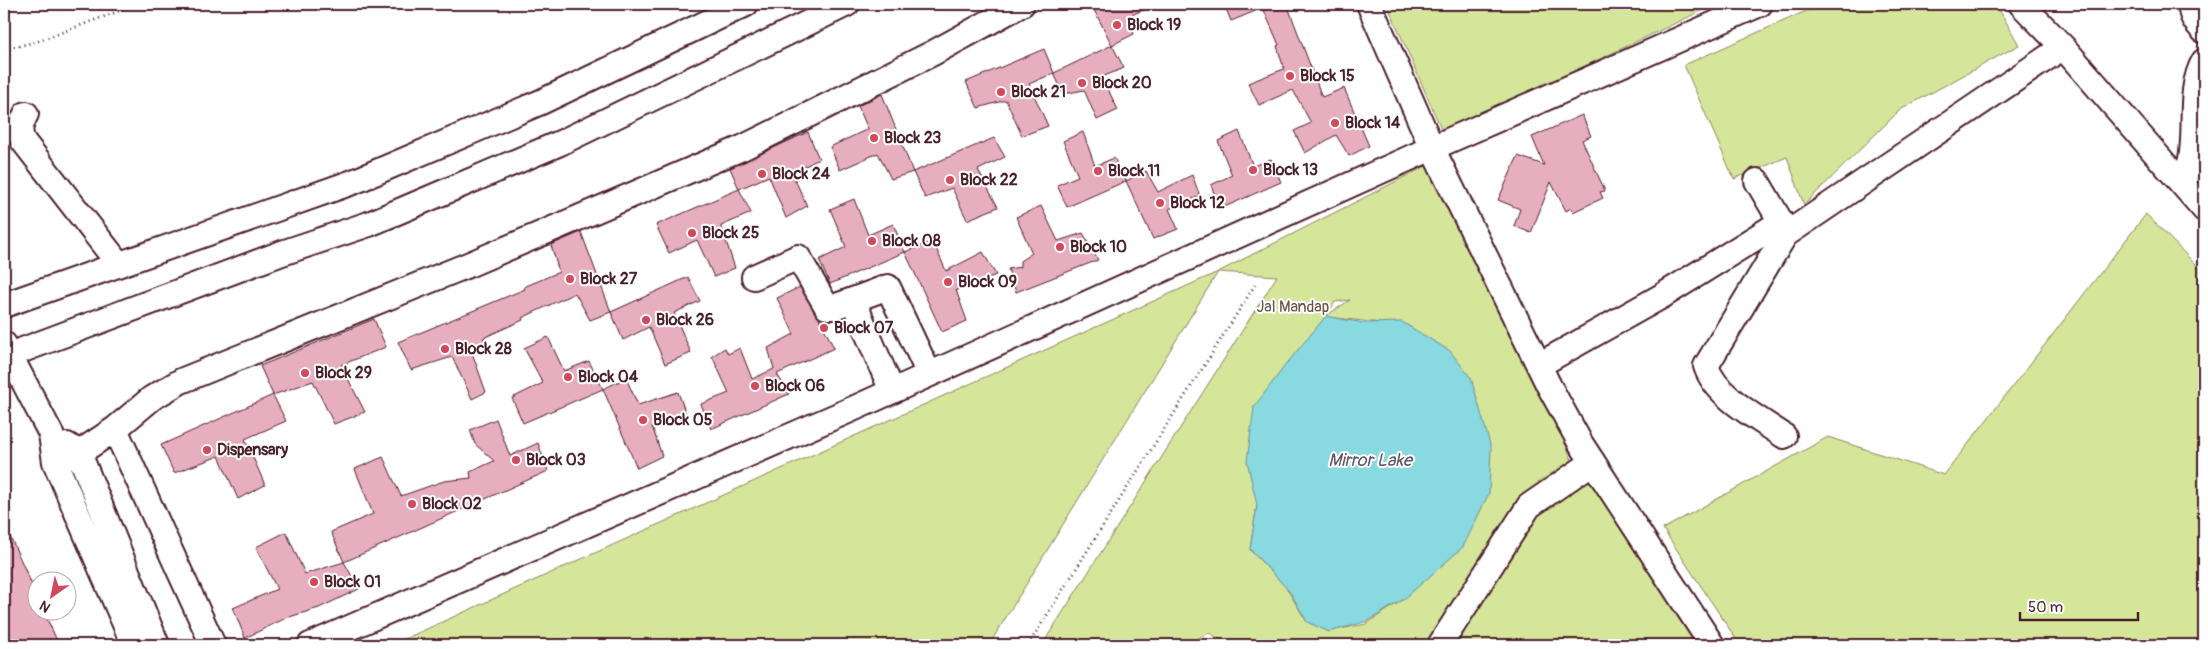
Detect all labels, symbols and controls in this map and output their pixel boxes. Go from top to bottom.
place label: Block 19 [1127,15,1181,35]
marker: Block 19 [1111,19,1123,31]
place label: Block 15 [1300,66,1355,86]
marker: Block 15 [1284,70,1296,82]
place label: Block 20 [1092,73,1152,93]
marker: Block 20 [1076,77,1088,89]
place label: Block 21 [1011,82,1066,102]
marker: Block 21 [995,86,1007,98]
place label: Block 14 [1345,113,1401,133]
marker: Block 14 [1329,117,1341,129]
place label: Block 23 [884,128,941,148]
marker: Block 23 [868,132,880,144]
place label: Block 13 [1263,160,1318,180]
place label: Block 11 [1108,161,1160,181]
place label: Block 24 [772,164,831,184]
marker: Block 13 [1247,164,1259,176]
marker: Block 11 [1092,165,1104,177]
marker: Block 24 [756,168,768,180]
place label: Block 22 [960,170,1018,190]
marker: Block 22 [944,174,956,186]
place label: Block 12 [1170,193,1225,213]
marker: Block 12 [1154,197,1166,209]
place label: Block 25 [702,223,760,243]
marker: Block 25 [686,227,698,239]
place label: Block 08 [882,231,941,251]
marker: Block 08 [866,235,878,247]
place label: Block 10 [1070,237,1127,257]
marker: Block 10 [1054,241,1066,253]
place label: Block 27 [580,269,638,289]
place label: Block 09 [958,272,1017,292]
marker: Block 27 [564,273,576,285]
marker: Block 09 [942,276,954,288]
park label: Jal Mandap [1257,297,1329,317]
place label: Block 26 [656,310,714,330]
marker: Block 26 [640,314,652,326]
place label: Block 07 [834,318,894,338]
marker: Block 07 [818,322,830,334]
place label: Block 28 [455,339,512,359]
marker: Block 28 [439,343,451,355]
place label: Block 29 [315,363,372,383]
marker: Block 29 [299,367,311,379]
place label: Block 04 [578,367,639,387]
marker: Block 04 [562,371,574,383]
place label: Block 06 [765,376,825,396]
marker: Block 06 [749,380,761,392]
place label: Block 05 [653,410,713,430]
marker: Block 05 [637,414,649,426]
place label: Dispensary [217,440,288,460]
marker: Dispensary [201,444,213,456]
water label: Mirror Lake [1328,449,1414,472]
place label: Block 03 [526,450,586,470]
marker: Block 03 [510,454,522,466]
place label: Block 02 [422,494,482,514]
marker: Block 02 [406,498,418,510]
north arrow [28,572,78,622]
place label: Block 01 [324,572,381,592]
marker: Block 01 [308,576,320,588]
scale bar [2020,589,2138,621]
text: N [37,597,54,616]
text: 50 m [2028,598,2063,617]

